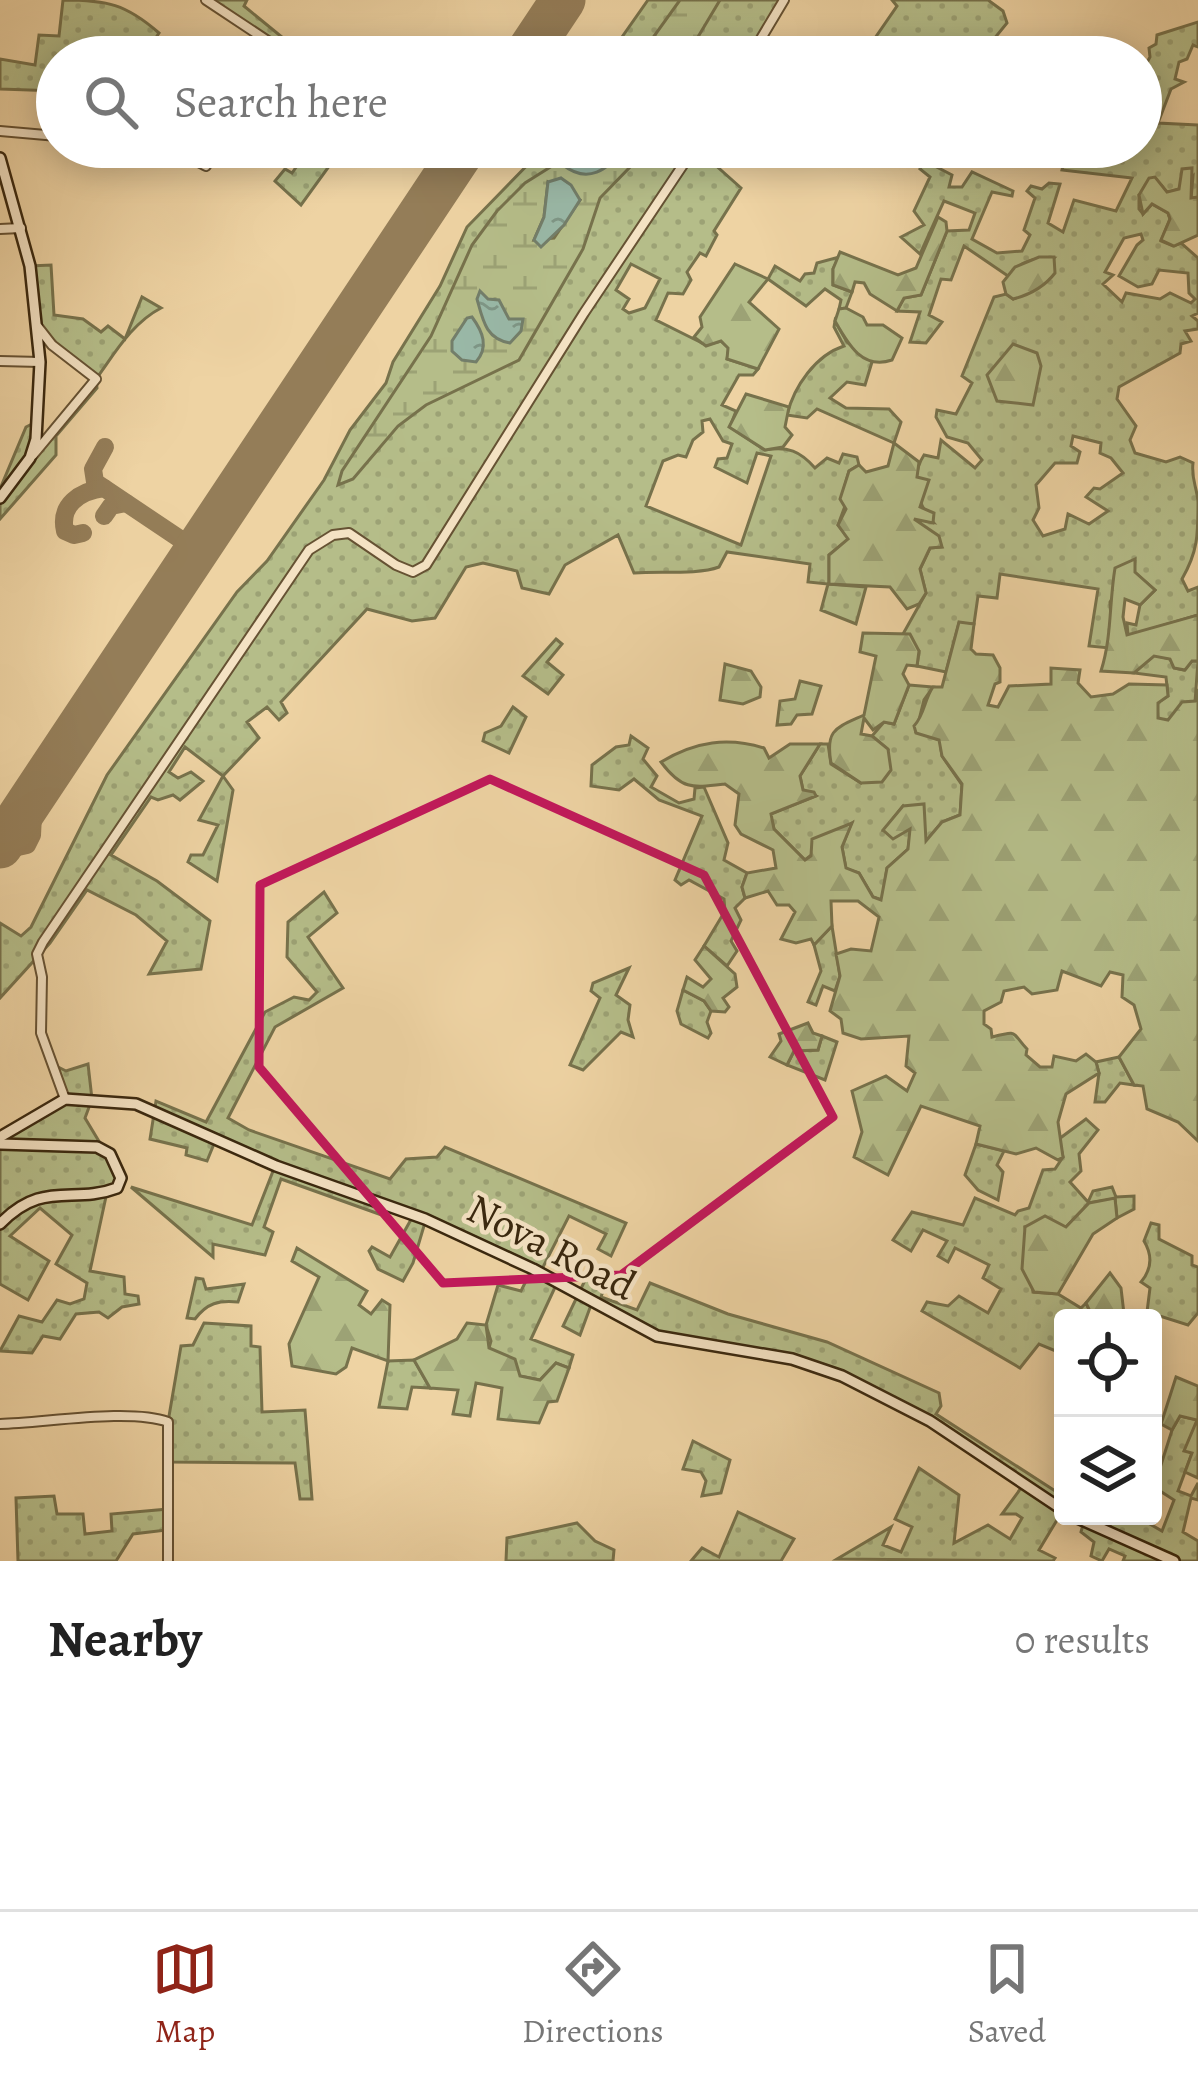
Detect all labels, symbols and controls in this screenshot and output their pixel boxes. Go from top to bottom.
search box [36,36,1162,168]
icon: search [78,69,144,135]
text: Search here [174,71,388,133]
street label: Nova Road [457,1180,647,1314]
map controls [1054,1309,1162,1525]
button: locate [1054,1309,1162,1417]
button: layers [1054,1417,1162,1525]
text: Nearby [48,1604,202,1674]
text: 0 results [1015,1613,1150,1666]
tab: Map [152,1936,218,2053]
tab: Directions [522,1936,664,2053]
tab: Saved [968,1936,1046,2053]

